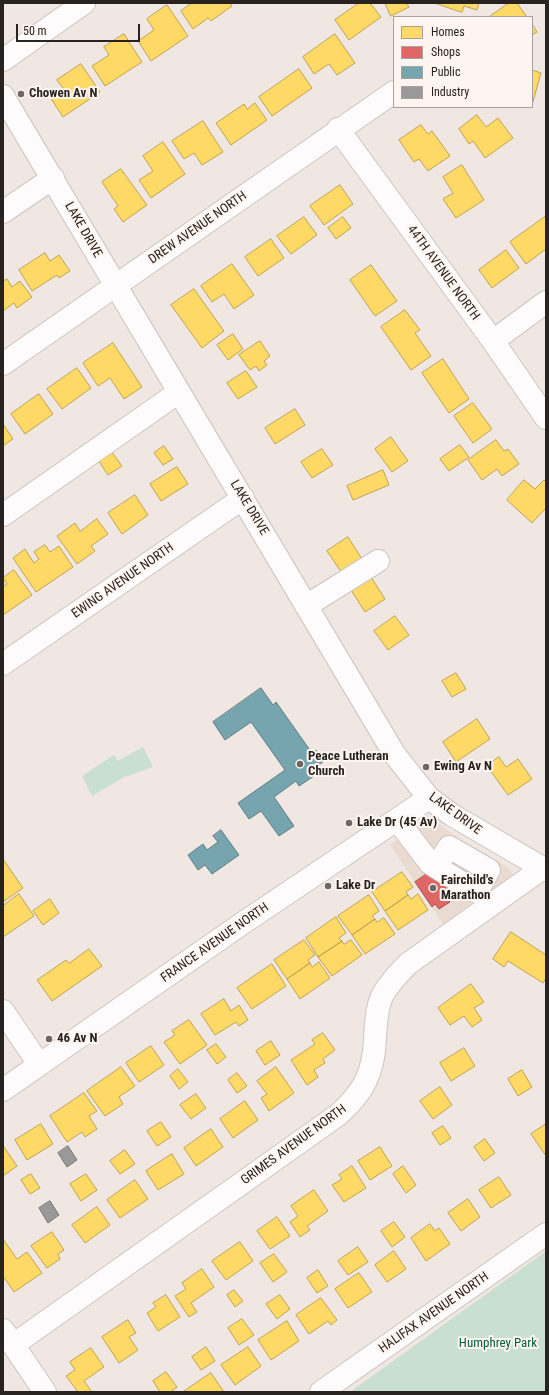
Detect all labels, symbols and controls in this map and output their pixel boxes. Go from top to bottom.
scale bar [18,16,142,42]
legend [393,16,533,108]
text: 50 m [23,24,47,38]
text: Homes [431,25,465,39]
text: Shops [431,45,460,59]
text: Public [431,65,460,79]
text: Industry [431,85,469,99]
place label: Chowen Av N [29,86,97,102]
marker: Chowen Av N [16,89,26,99]
street label: DREW AVENUE NORTH [146,188,250,268]
street label: LAKE DRIVE [61,199,105,261]
street label: 44TH AVENUE NORTH [403,223,483,323]
street label: LAKE DRIVE [226,478,272,538]
street label: EWING AVENUE NORTH [69,540,177,622]
place label: Peace Lutheran Church [308,749,389,780]
marker: Peace Lutheran Church [295,759,305,769]
place label: Ewing Av N [434,759,492,775]
marker: Ewing Av N [421,762,431,772]
street label: LAKE DRIVE [425,790,485,838]
place label: Lake Dr (45 Av) [357,815,437,831]
marker: Lake Dr (45 Av) [344,818,354,828]
place label: Fairchild's Marathon [441,873,493,904]
place label: Lake Dr [336,878,375,894]
marker: Lake Dr [323,881,333,891]
marker: Fairchild's Marathon [428,883,438,893]
street label: FRANCE AVENUE NORTH [158,900,272,986]
place label: 46 Av N [57,1031,97,1047]
marker: 46 Av N [44,1034,54,1044]
street label: GRIMES AVENUE NORTH [238,1102,350,1188]
street label: HALIFAX AVENUE NORTH [376,1269,492,1357]
park label: Humphrey Park [459,1336,537,1352]

